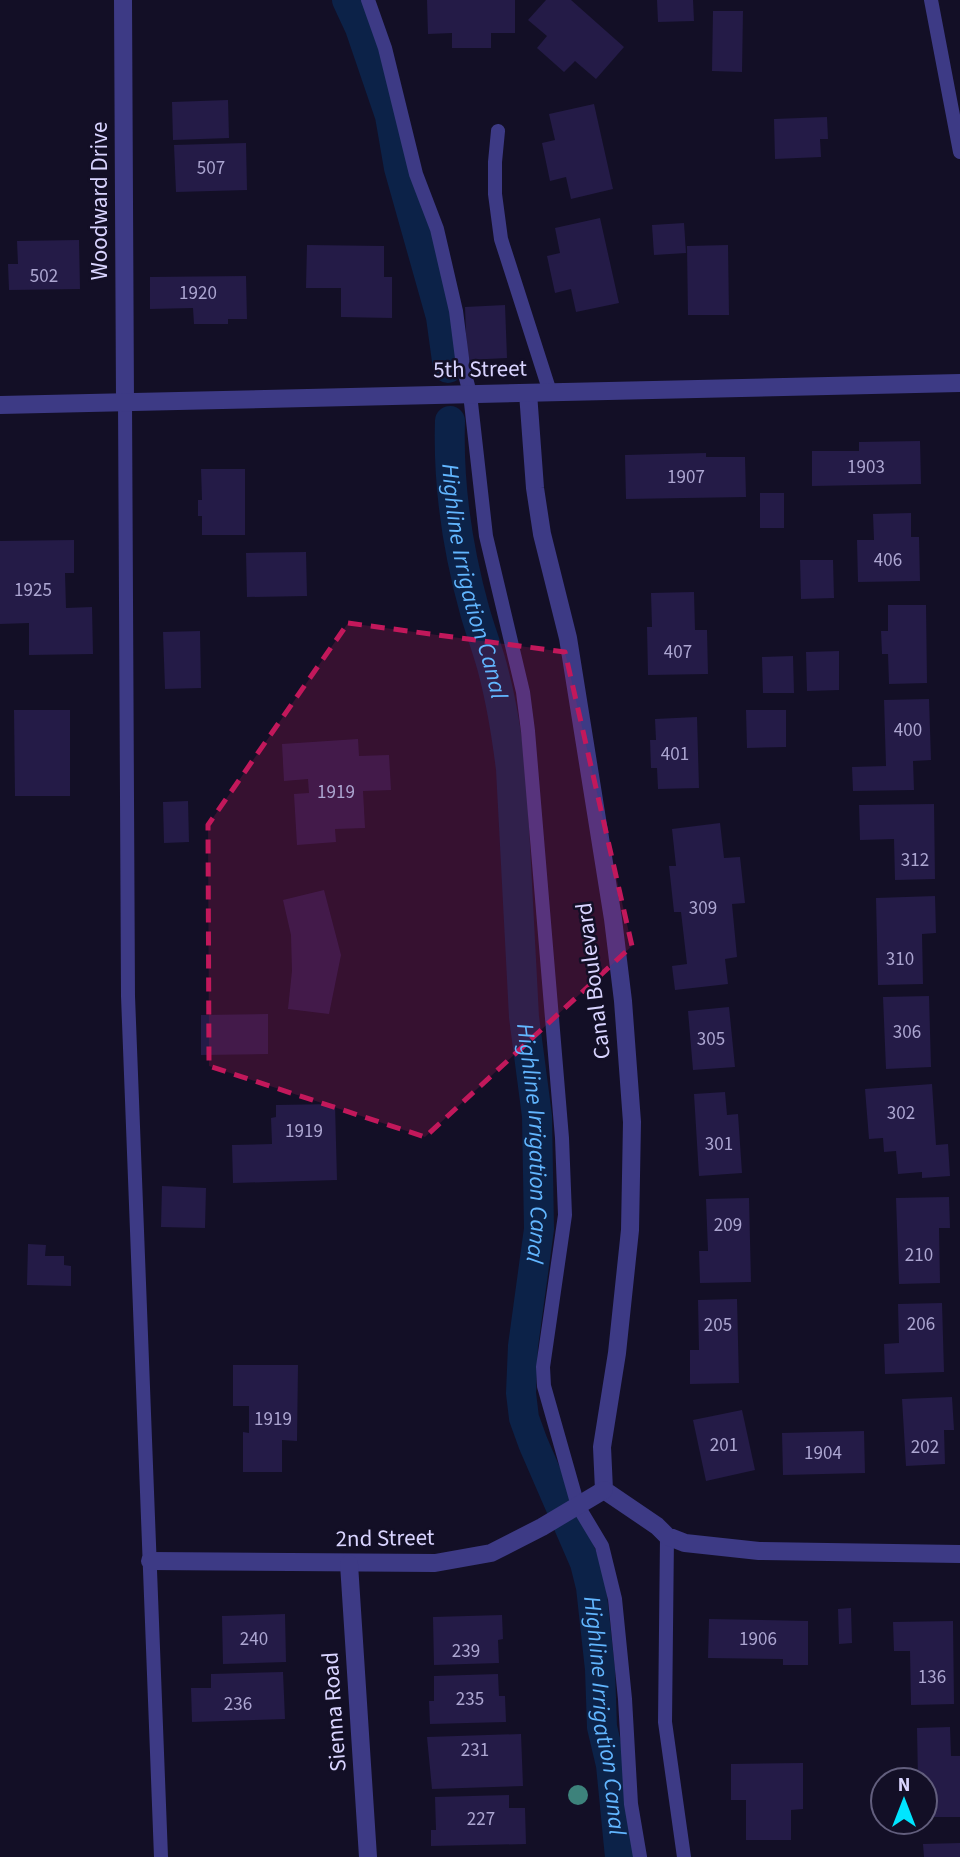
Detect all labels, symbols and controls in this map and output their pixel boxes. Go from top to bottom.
street label: Woodward Drive [83,122,116,280]
house number: 507 [197,155,225,182]
house number: 502 [30,263,58,290]
house number: 1920 [179,280,217,307]
street label: 5th Street [433,352,527,386]
house number: 1903 [847,454,885,481]
water label: Highline Irrigation Canal [433,462,517,702]
house number: 1907 [667,464,705,491]
house number: 406 [874,547,902,574]
house number: 1925 [14,577,52,604]
house number: 407 [664,639,692,666]
house number: 400 [894,717,922,744]
house number: 401 [661,741,689,768]
house number: 1919 [317,779,355,806]
house number: 312 [901,847,929,874]
house number: 309 [689,895,717,922]
street label: Canal Boulevard [567,901,619,1061]
house number: 310 [886,946,914,973]
house number: 306 [893,1019,921,1046]
water label: Highline Irrigation Canal [507,1021,557,1266]
house number: 305 [697,1026,725,1053]
house number: 302 [887,1100,915,1127]
house number: 1919 [285,1118,323,1145]
house number: 301 [705,1131,733,1158]
house number: 209 [714,1212,742,1239]
house number: 210 [905,1242,933,1269]
house number: 206 [907,1311,935,1338]
house number: 205 [704,1312,732,1339]
house number: 1919 [254,1406,292,1433]
house number: 201 [710,1432,738,1459]
house number: 202 [911,1434,939,1461]
house number: 1904 [804,1440,842,1467]
street label: 2nd Street [335,1521,435,1555]
water label: Highline Irrigation Canal [575,1594,635,1837]
house number: 240 [240,1626,268,1653]
house number: 1906 [739,1626,777,1653]
house number: 239 [452,1638,480,1665]
street label: Sienna Road [313,1651,355,1773]
house number: 136 [918,1664,946,1691]
house number: 235 [456,1686,484,1713]
house number: 236 [224,1691,252,1718]
house number: 231 [461,1737,489,1764]
north arrow [869,1766,939,1836]
text: N [898,1772,910,1799]
house number: 227 [467,1806,495,1833]

